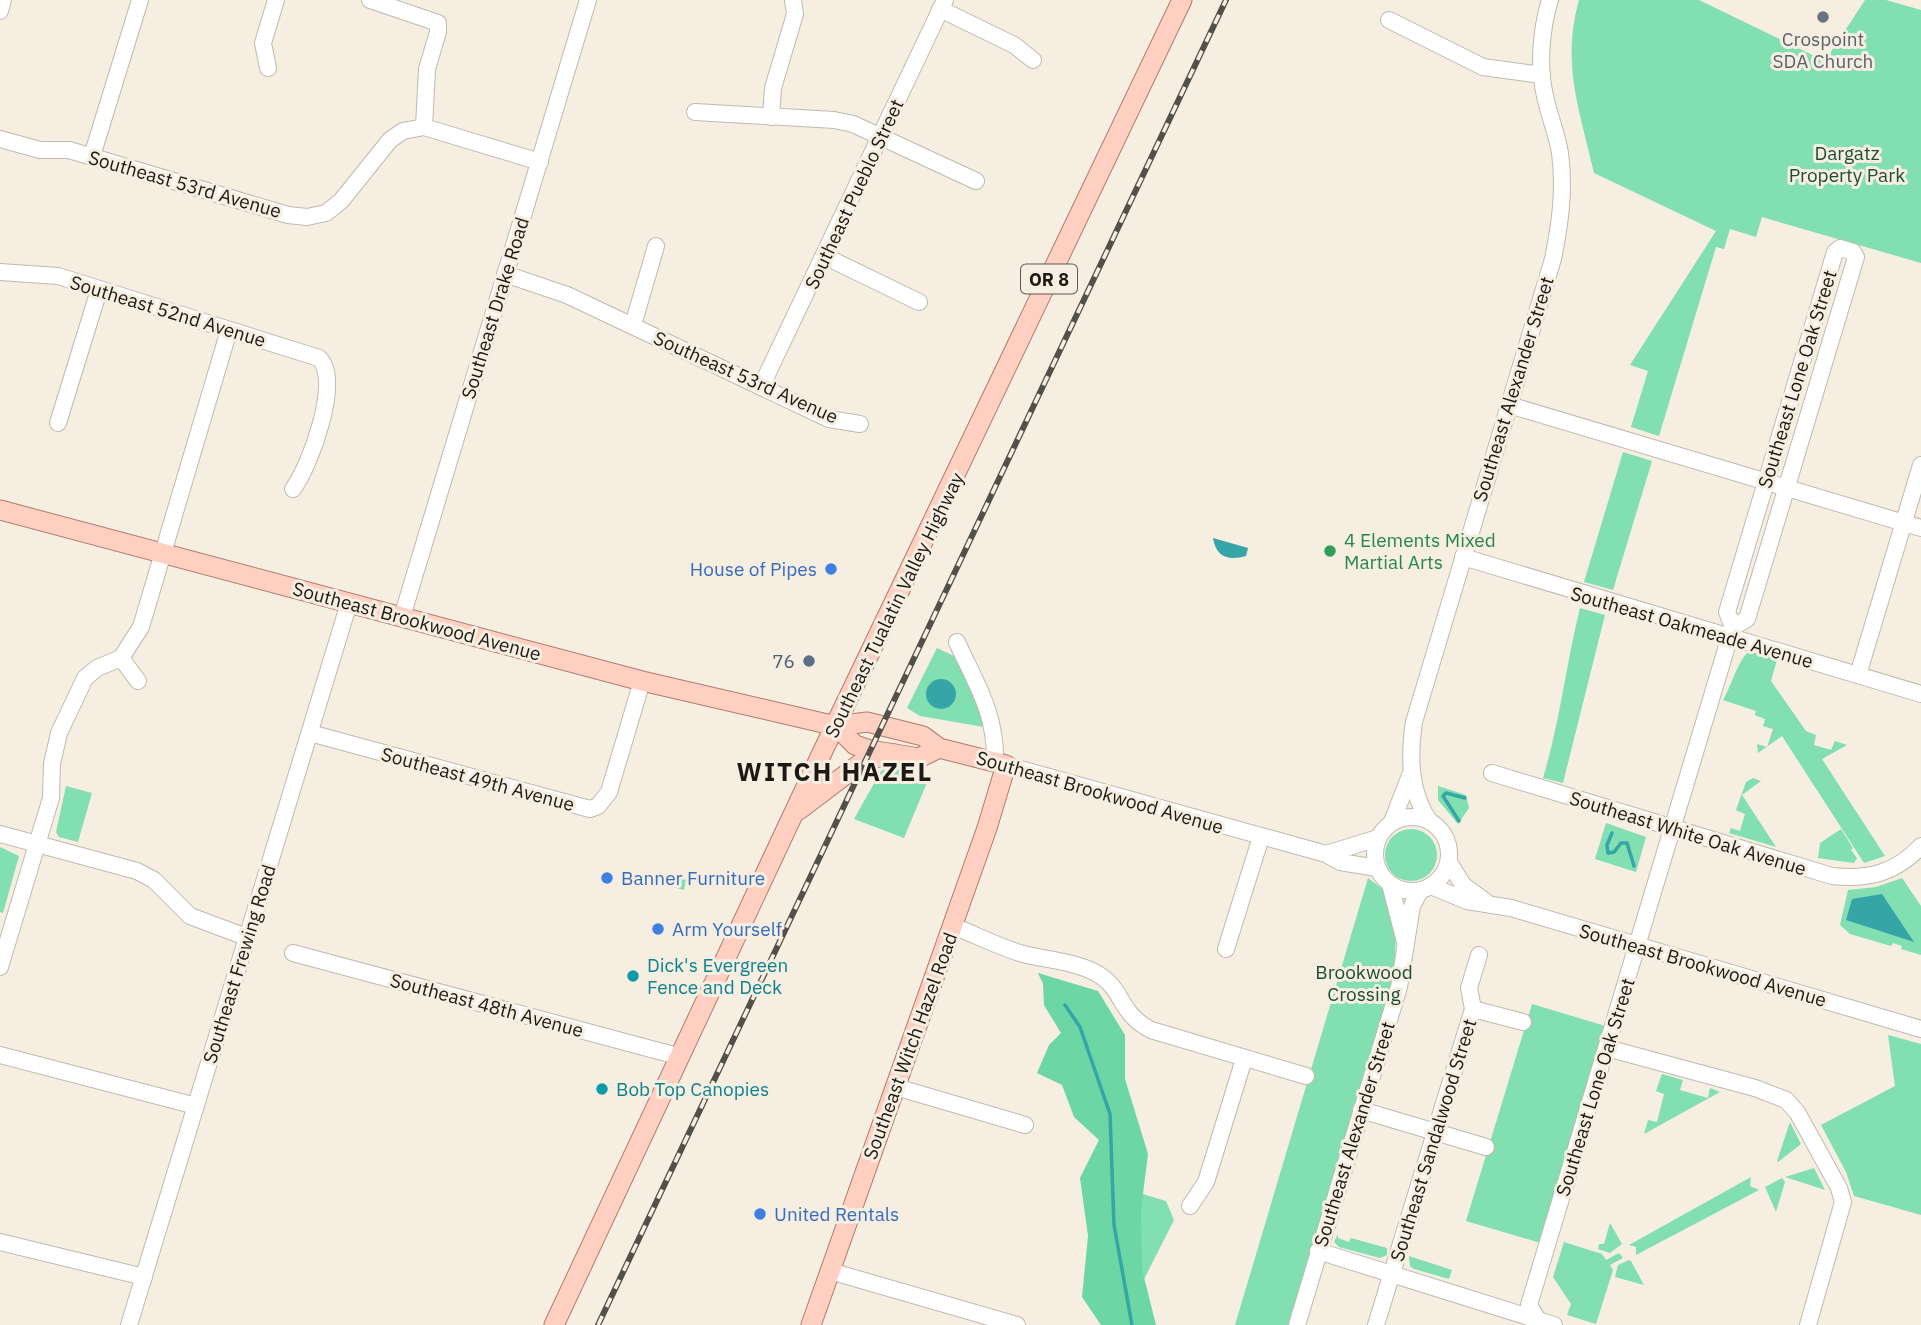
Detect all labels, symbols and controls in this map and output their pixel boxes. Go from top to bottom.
marker: Crospoint SDA Church [1815,9,1831,25]
place label: Crospoint SDA Church [1773,27,1873,73]
street label: Southeast Pueblo Street [799,95,909,293]
park label: Dargatz Property Park [1789,141,1905,187]
street label: Southeast 53rd Avenue [86,145,284,223]
street label: Southeast Drake Road [456,214,534,402]
road number: OR 8 [1021,264,1077,293]
street label: Southeast Lone Oak Street [1752,267,1842,491]
street label: Southeast 52nd Avenue [67,270,269,352]
street label: Southeast Alexander Street [1467,274,1559,504]
street label: Southeast 53rd Avenue [650,325,842,429]
street label: Southeast Tualatin Valley Highway [819,468,969,742]
place label: 4 Elements Mixed Martial Arts [1344,528,1496,574]
marker: 4 Elements Mixed Martial Arts [1322,543,1338,559]
place label: House of Pipes [690,557,817,581]
marker: House of Pipes [823,561,839,577]
street label: Southeast Brookwood Avenue [290,576,544,666]
street label: Southeast Oakmeade Avenue [1568,581,1816,673]
place label: 76 [772,649,795,673]
marker: 76 [801,653,817,669]
street label: Southeast 49th Avenue [379,742,577,816]
street label: Southeast Brookwood Avenue [974,745,1226,839]
district label: WITCH HAZEL [737,754,933,788]
street label: Southeast White Oak Avenue [1567,786,1809,880]
street label: Southeast Frewing Road [197,862,281,1066]
place label: Banner Furniture [621,866,765,890]
marker: Banner Furniture [599,870,615,886]
place label: Arm Yourself [672,917,782,941]
street label: Southeast Brookwood Avenue [1577,918,1829,1012]
marker: Arm Yourself [650,921,666,937]
street label: Southeast Witch Hazel Road [858,929,962,1163]
place label: Dick's Evergreen Fence and Deck [647,953,788,999]
park label: Brookwood Crossing [1315,960,1413,1006]
street label: Southeast 48th Avenue [388,968,586,1042]
marker: Dick's Evergreen Fence and Deck [625,968,641,984]
street label: Southeast Lone Oak Street [1550,975,1640,1199]
street label: Southeast Sandalwood Street [1385,1016,1481,1264]
street label: Southeast Alexander Street [1308,1019,1400,1249]
place label: Bob Top Canopies [616,1077,769,1101]
marker: Bob Top Canopies [594,1081,610,1097]
place label: United Rentals [774,1202,899,1226]
marker: United Rentals [752,1206,768,1222]

